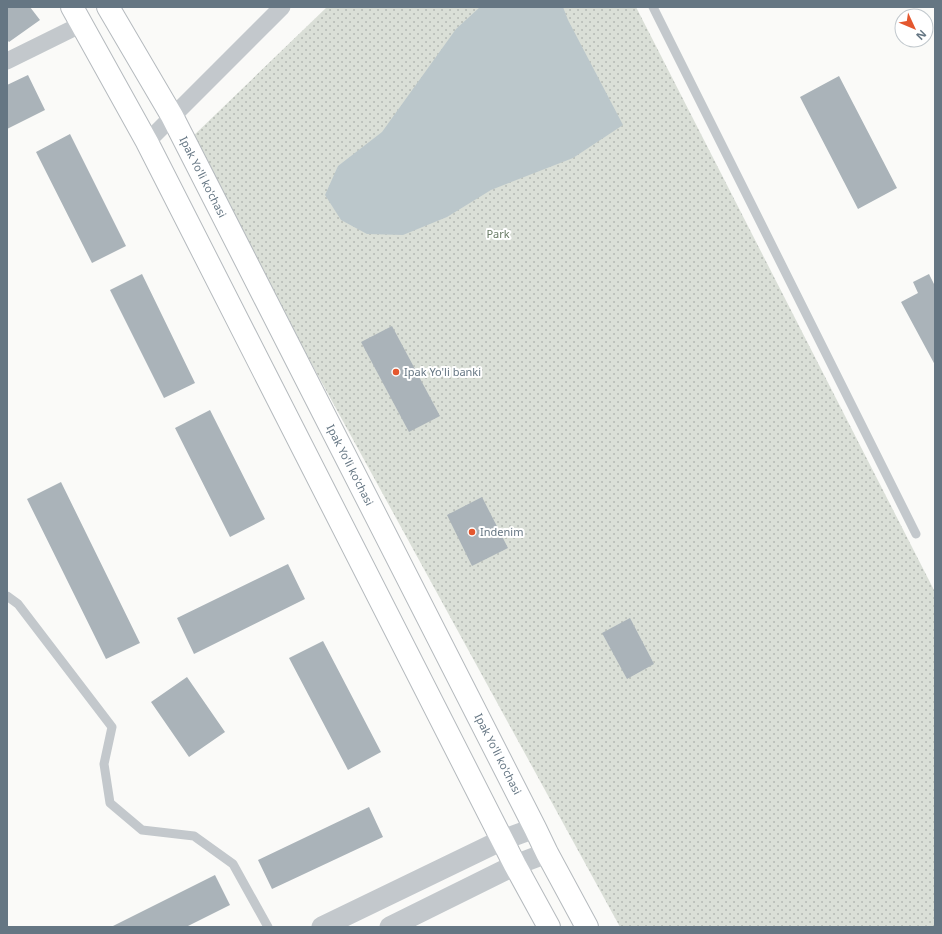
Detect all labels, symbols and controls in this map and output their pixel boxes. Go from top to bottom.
north arrow [894,8,934,48]
text: N [913,27,930,44]
street label: Ipak Yo'li ko'chasi [177,134,230,220]
park label: Park [486,226,510,241]
place label: Ipak Yo'li banki [404,364,481,379]
marker: Ipak Yo'li banki [391,367,401,377]
street label: Ipak Yo'li ko'chasi [324,422,377,508]
place label: Indenim [480,524,523,539]
marker: Indenim [467,527,477,537]
street label: Ipak Yo'li ko'chasi [472,711,525,797]

